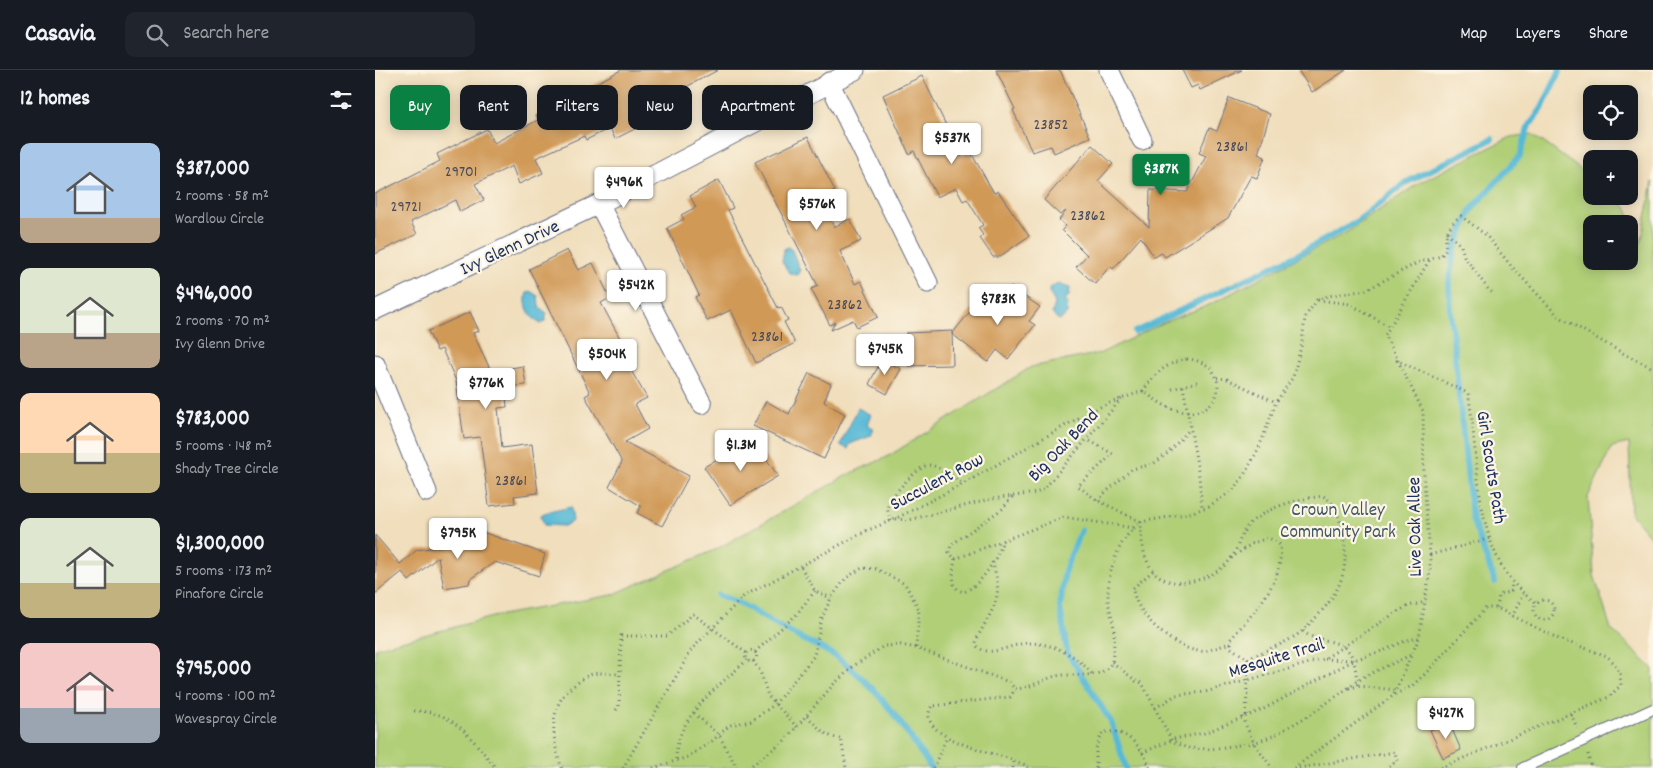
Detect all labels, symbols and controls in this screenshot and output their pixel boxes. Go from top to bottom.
search box [125,12,475,57]
text: Casavia [25,18,95,52]
icon: search [143,21,171,49]
text: Search here [183,21,269,48]
text: Map [1460,22,1487,47]
text: Layers [1515,22,1561,47]
text: Share [1589,22,1628,47]
text: 12 homes [20,85,90,115]
chip: Buy [390,85,450,130]
chip: Rent [460,85,527,130]
chip: Filters [537,85,618,130]
chip: New [628,85,692,130]
chip: Apartment [702,85,813,130]
map controls [1583,85,1638,270]
button: locate [1583,85,1638,140]
icon: filters [327,86,355,114]
house number: 23852 [1034,114,1068,137]
pin: $537K [917,122,987,165]
text: $537K [934,127,970,150]
house number: 23861 [1216,136,1248,159]
button: + [1583,150,1638,205]
pin: $387K [1126,154,1196,196]
text: $387,000 [175,155,250,185]
text: $387K [1143,158,1179,181]
house number: 29701 [445,161,477,184]
icon: home [60,163,120,223]
pin: $496K [589,166,659,209]
text: $496K [605,171,643,194]
text: 2 rooms · 58 m² [175,185,269,208]
pin: $576K [782,189,852,231]
text: $576K [799,193,835,216]
house number: 29721 [391,196,421,219]
house number: 23862 [1070,205,1106,228]
text: Wardlow Circle [175,208,264,231]
street label: Ivy Glenn Drive [456,214,565,284]
button: − [1583,215,1638,270]
pin: $542K [601,270,671,312]
text: $542K [618,274,654,297]
text: $496,000 [175,280,253,310]
pin: $783K [963,284,1033,326]
icon: home [60,288,120,348]
text: $783K [980,288,1016,311]
house number: 23862 [827,294,863,317]
text: 2 rooms · 70 m² [175,310,270,333]
house number: 23861 [751,326,783,349]
text: Ivy Glenn Drive [175,333,265,356]
pin: $745K [850,334,920,376]
pin: $504K [572,338,642,381]
text: $745K [867,338,903,361]
text: $504K [588,343,626,366]
pin: $776K [451,368,521,410]
text: $776K [468,372,504,395]
street label: Big Oak Bend [1023,404,1106,489]
text: $783,000 [175,405,250,435]
street label: Girl Scouts Path [1467,409,1512,526]
icon: home [60,413,120,473]
pin: $1.3M [706,430,776,472]
text: $1.3M [726,434,756,457]
text: 5 rooms · 148 m² [175,435,272,458]
street label: Succulent Row [886,447,989,519]
text: Shady Tree Circle [175,458,279,481]
house number: 23861 [495,470,527,493]
street label: Live Oak Allee [1402,477,1431,577]
park label: Crown Valley Community Park [1280,498,1396,547]
pin: $795K [423,518,493,560]
text: $795K [440,522,476,545]
text: $1,300,000 [175,530,265,560]
icon: home [60,538,120,598]
text: 5 rooms · 173 m² [175,560,272,583]
text: Pinafore Circle [175,583,264,606]
street label: Mesquite Trail [1226,632,1329,687]
text: $795,000 [175,655,251,685]
icon: home [60,663,120,723]
text: 4 rooms · 100 m² [175,685,276,708]
pin: $427K [1411,698,1481,740]
text: $427K [1428,702,1464,725]
text: Wavespray Circle [175,708,277,731]

